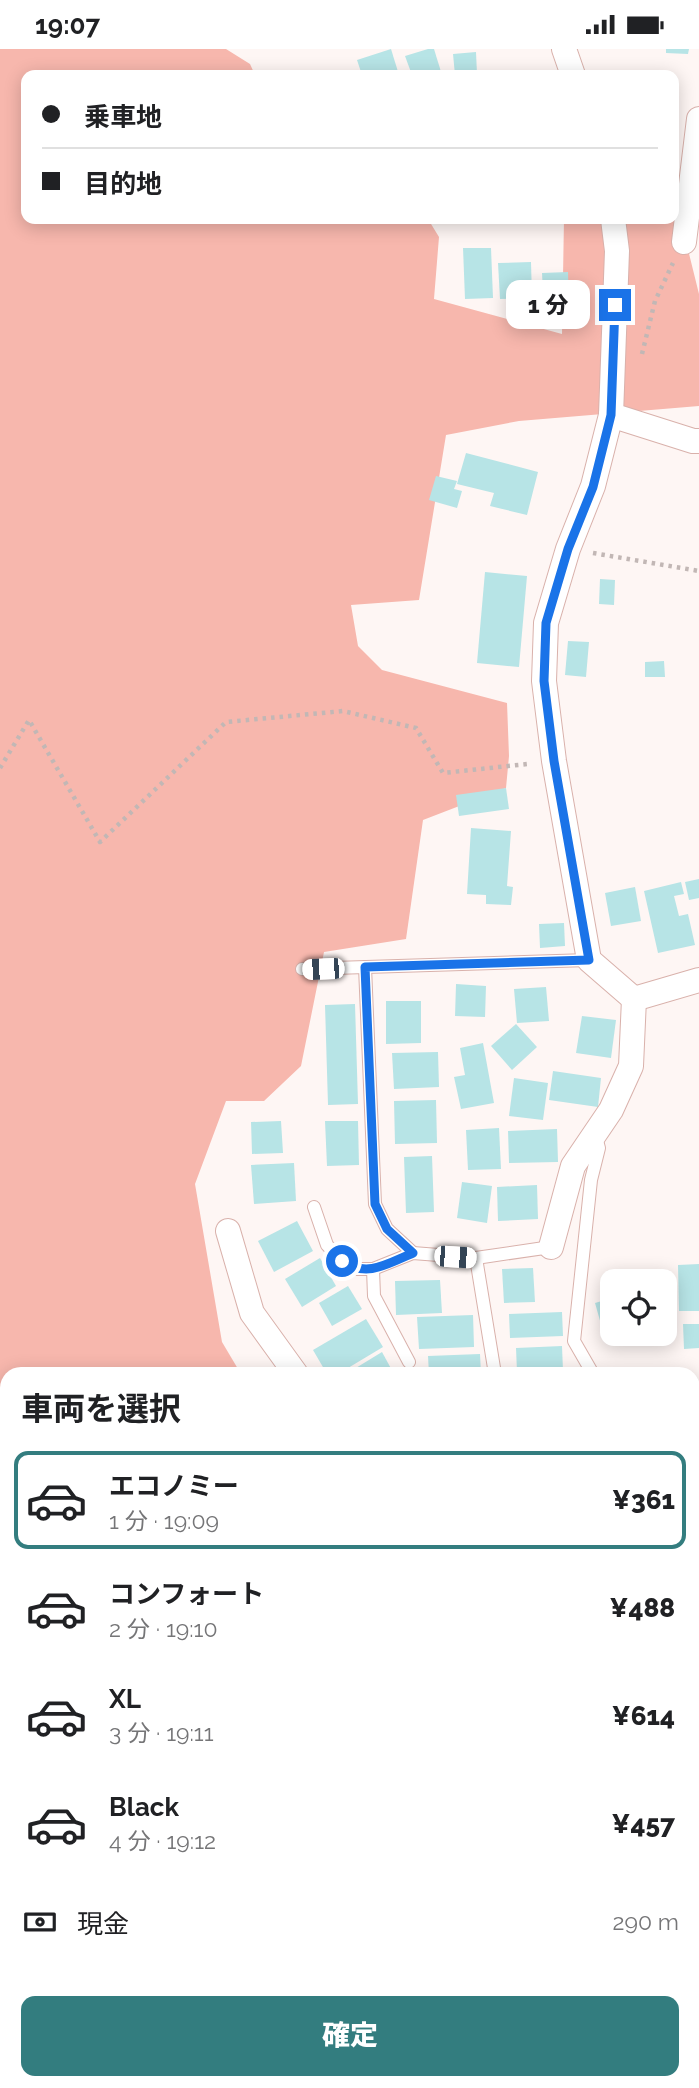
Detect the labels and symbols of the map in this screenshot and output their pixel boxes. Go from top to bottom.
callout: 1 分 [506,281,590,329]
route end [599,289,631,321]
car [302,958,345,980]
route start [326,1245,358,1277]
car [434,1245,477,1269]

